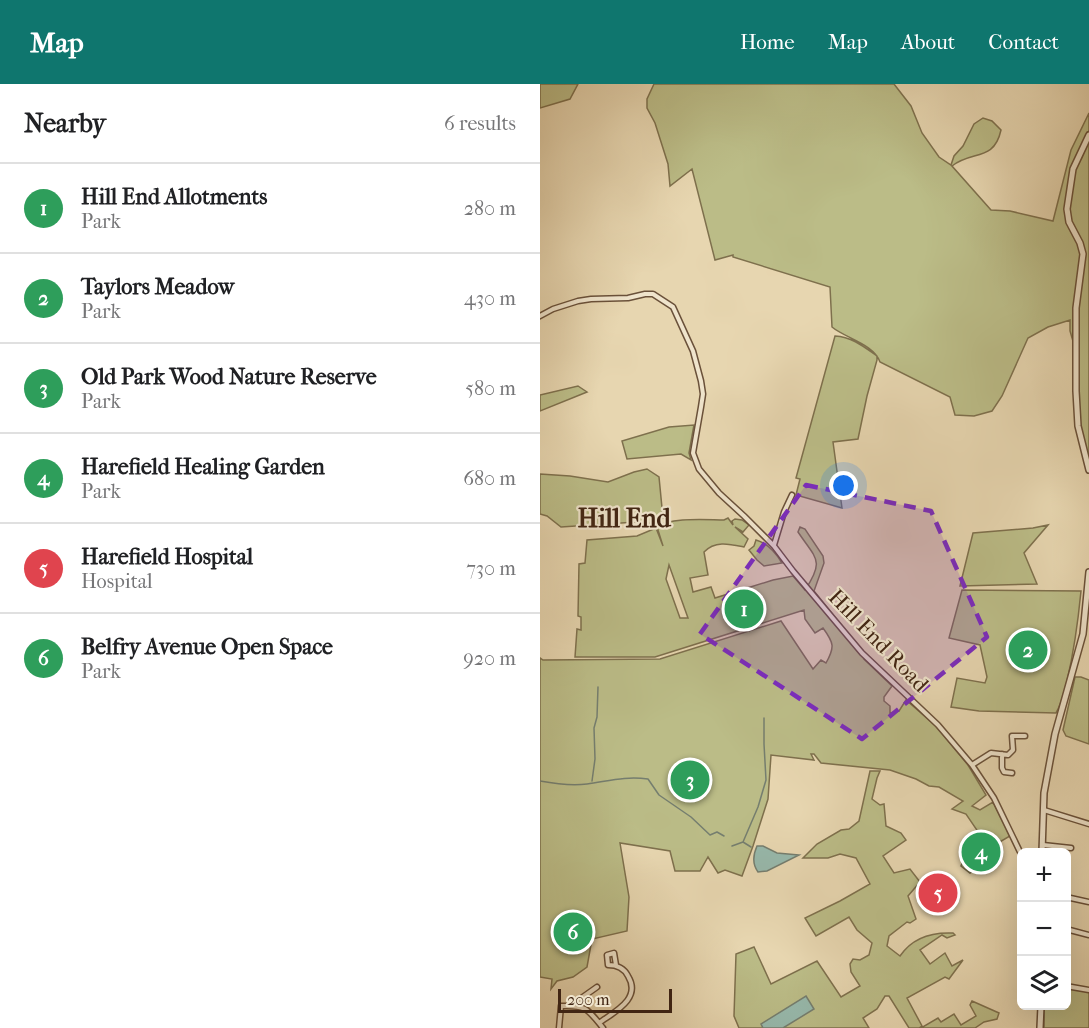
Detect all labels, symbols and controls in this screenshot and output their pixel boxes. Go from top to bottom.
text: Map [30,26,84,59]
text: Home [740,30,795,54]
text: Map [828,30,868,54]
text: About [901,30,955,54]
text: Contact [988,30,1059,54]
text: Nearby [24,108,106,139]
text: 6 results [444,112,516,135]
text: Hill End Allotments [81,184,267,210]
text: 1 [40,197,47,220]
text: 280 m [464,197,516,220]
text: Park [81,210,121,233]
text: Taylors Meadow [81,274,235,300]
text: 2 [38,287,49,310]
text: 430 m [464,287,516,310]
text: Park [81,300,121,323]
text: Old Park Wood Nature Reserve [81,364,377,390]
text: 3 [39,377,48,400]
text: 580 m [465,377,516,400]
text: Park [81,390,121,413]
text: Harefield Healing Garden [81,454,325,480]
text: 4 [38,467,49,490]
text: 680 m [463,467,516,490]
your location [829,471,858,500]
text: Park [81,480,121,503]
district label: Hill End [577,503,671,534]
text: Harefield Hospital [81,544,253,570]
text: 5 [39,557,48,580]
text: 730 m [466,557,516,580]
text: Hospital [81,570,153,593]
street label: Hill End Road [823,584,934,698]
pin: 1 [724,586,764,632]
pin: 2 [1008,628,1048,672]
text: Belfry Avenue Open Space [81,634,333,660]
text: 6 [38,647,49,670]
text: 920 m [463,647,516,670]
text: Park [81,660,121,683]
pin: 3 [670,758,710,802]
pin: 4 [962,830,1000,874]
map controls [1017,848,1071,1010]
button: + [1017,848,1071,902]
pin: 5 [918,870,958,916]
button: − [1017,902,1071,956]
pin: 6 [554,910,592,954]
button: layers [1017,956,1071,1010]
scale bar [558,986,672,1014]
text: 200 m [567,990,610,1009]

